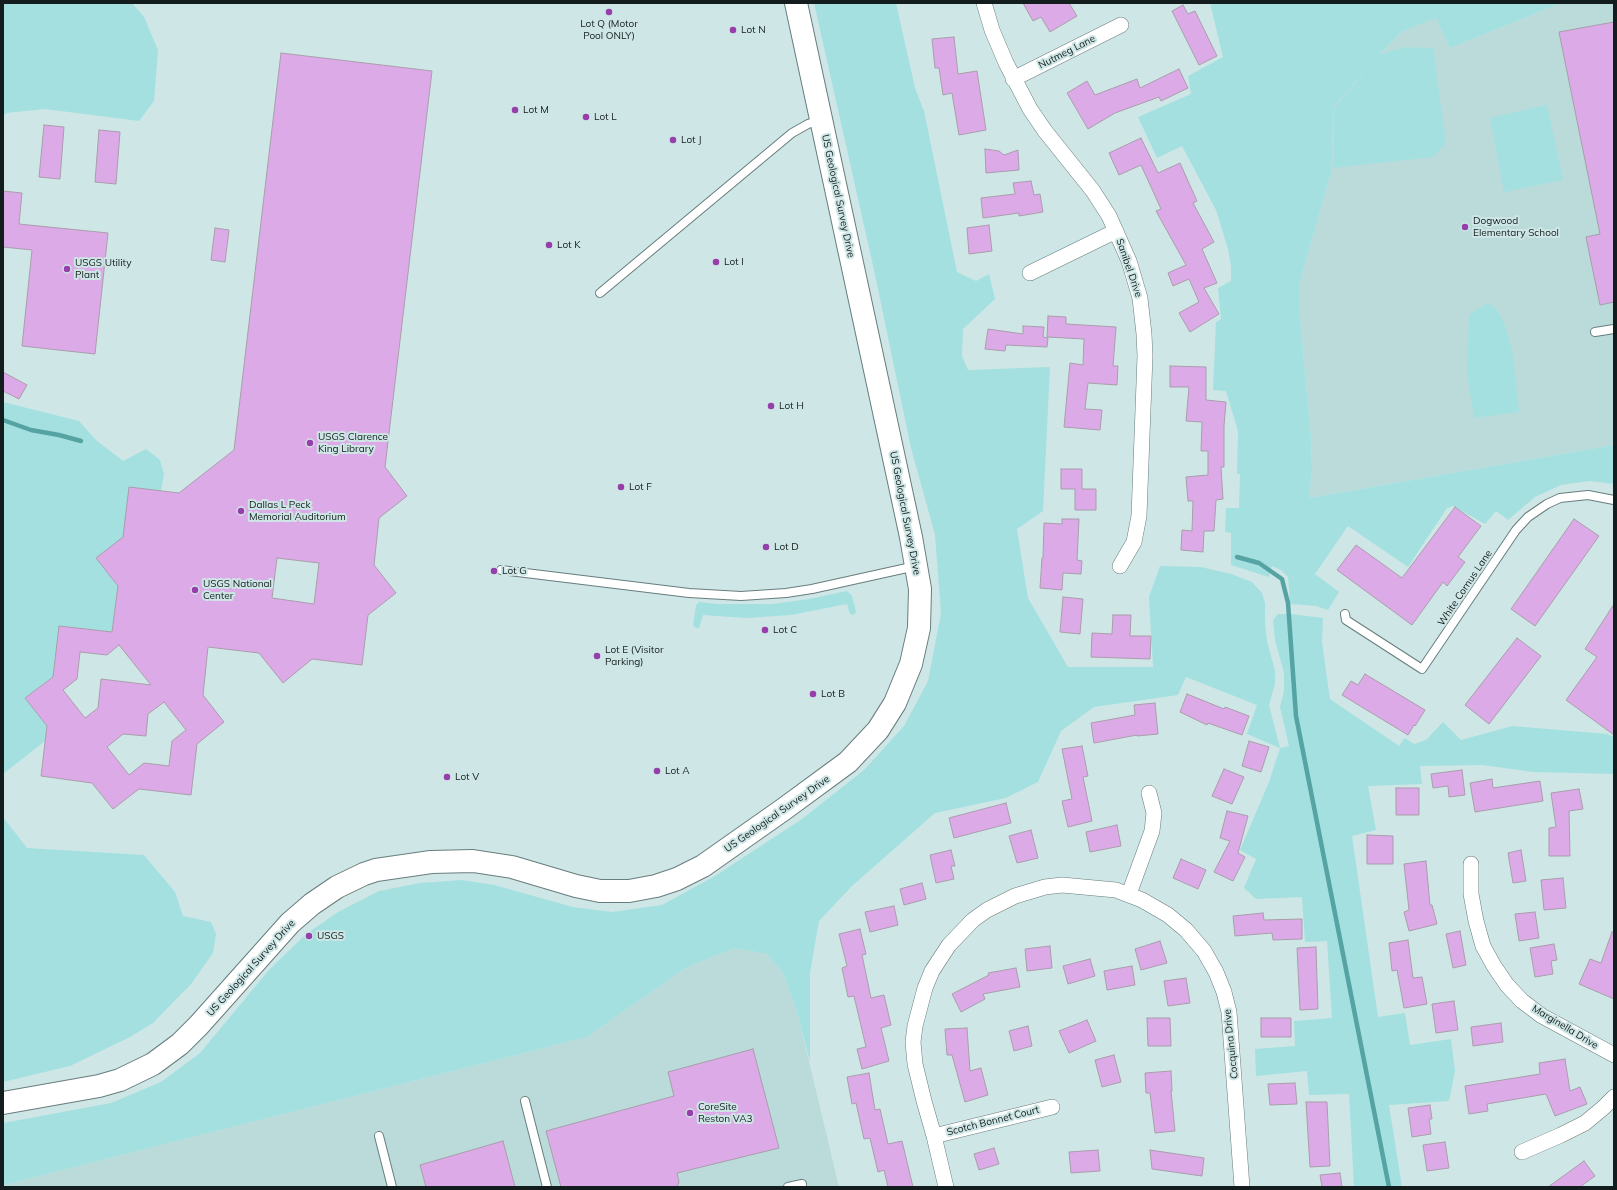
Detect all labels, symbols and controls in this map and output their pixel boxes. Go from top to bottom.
marker: Lot Q (Motor Pool ONLY) [604,7,614,17]
place label: Lot Q (Motor Pool ONLY) [580,18,638,42]
place label: Lot N [741,24,766,36]
marker: Lot N [728,25,738,35]
street label: Nutmeg Lane [1036,33,1098,71]
place label: Lot M [523,104,549,116]
marker: Lot M [510,105,520,115]
place label: Lot L [594,111,617,123]
marker: Lot L [581,112,591,122]
street label: US Geological Survey Drive [819,133,857,259]
place label: Lot J [681,134,701,146]
marker: Lot J [668,135,678,145]
place label: Dogwood Elementary School [1473,215,1559,238]
marker: Dogwood Elementary School [1460,222,1470,232]
street label: Sanibel Drive [1113,237,1145,299]
place label: Lot K [557,239,581,251]
marker: Lot K [544,240,554,250]
place label: Lot I [724,256,744,268]
place label: USGS Utility Plant [75,257,131,280]
marker: Lot I [711,257,721,267]
marker: USGS Utility Plant [62,264,72,274]
place label: Lot H [779,400,804,412]
marker: Lot H [766,401,776,411]
place label: USGS Clarence King Library [318,431,388,454]
marker: USGS Clarence King Library [305,438,315,448]
street label: US Geological Survey Drive [887,450,923,576]
place label: Lot F [629,481,652,493]
marker: Lot F [616,482,626,492]
place label: Dallas L Peck Memorial Auditorium [249,499,346,522]
marker: Dallas L Peck Memorial Auditorium [236,506,246,516]
place label: Lot D [774,541,799,553]
marker: Lot D [761,542,771,552]
street label: White Cornus Lane [1435,548,1495,628]
place label: Lot G [502,565,526,577]
marker: Lot G [489,566,499,576]
place label: USGS National Center [203,578,272,602]
marker: USGS National Center [190,585,200,595]
place label: Lot C [773,624,797,636]
marker: Lot C [760,625,770,635]
place label: Lot E (Visitor Parking) [605,644,664,668]
marker: Lot E (Visitor Parking) [592,651,602,661]
place label: Lot B [821,688,845,700]
marker: Lot B [808,689,818,699]
place label: Lot A [665,765,690,777]
marker: Lot A [652,766,662,776]
place label: Lot V [455,771,479,783]
marker: Lot V [442,772,452,782]
street label: US Geological Survey Drive [722,773,832,855]
street label: US Geological Survey Drive [205,917,297,1019]
place label: USGS [317,930,344,942]
marker: USGS [304,931,314,941]
street label: Marginella Drive [1530,1002,1600,1052]
street label: Cocquina Drive [1221,1009,1241,1079]
place label: CoreSite Reston VA3 [698,1101,753,1124]
street label: Scotch Bonnet Court [946,1104,1040,1138]
marker: CoreSite Reston VA3 [685,1108,695,1118]

